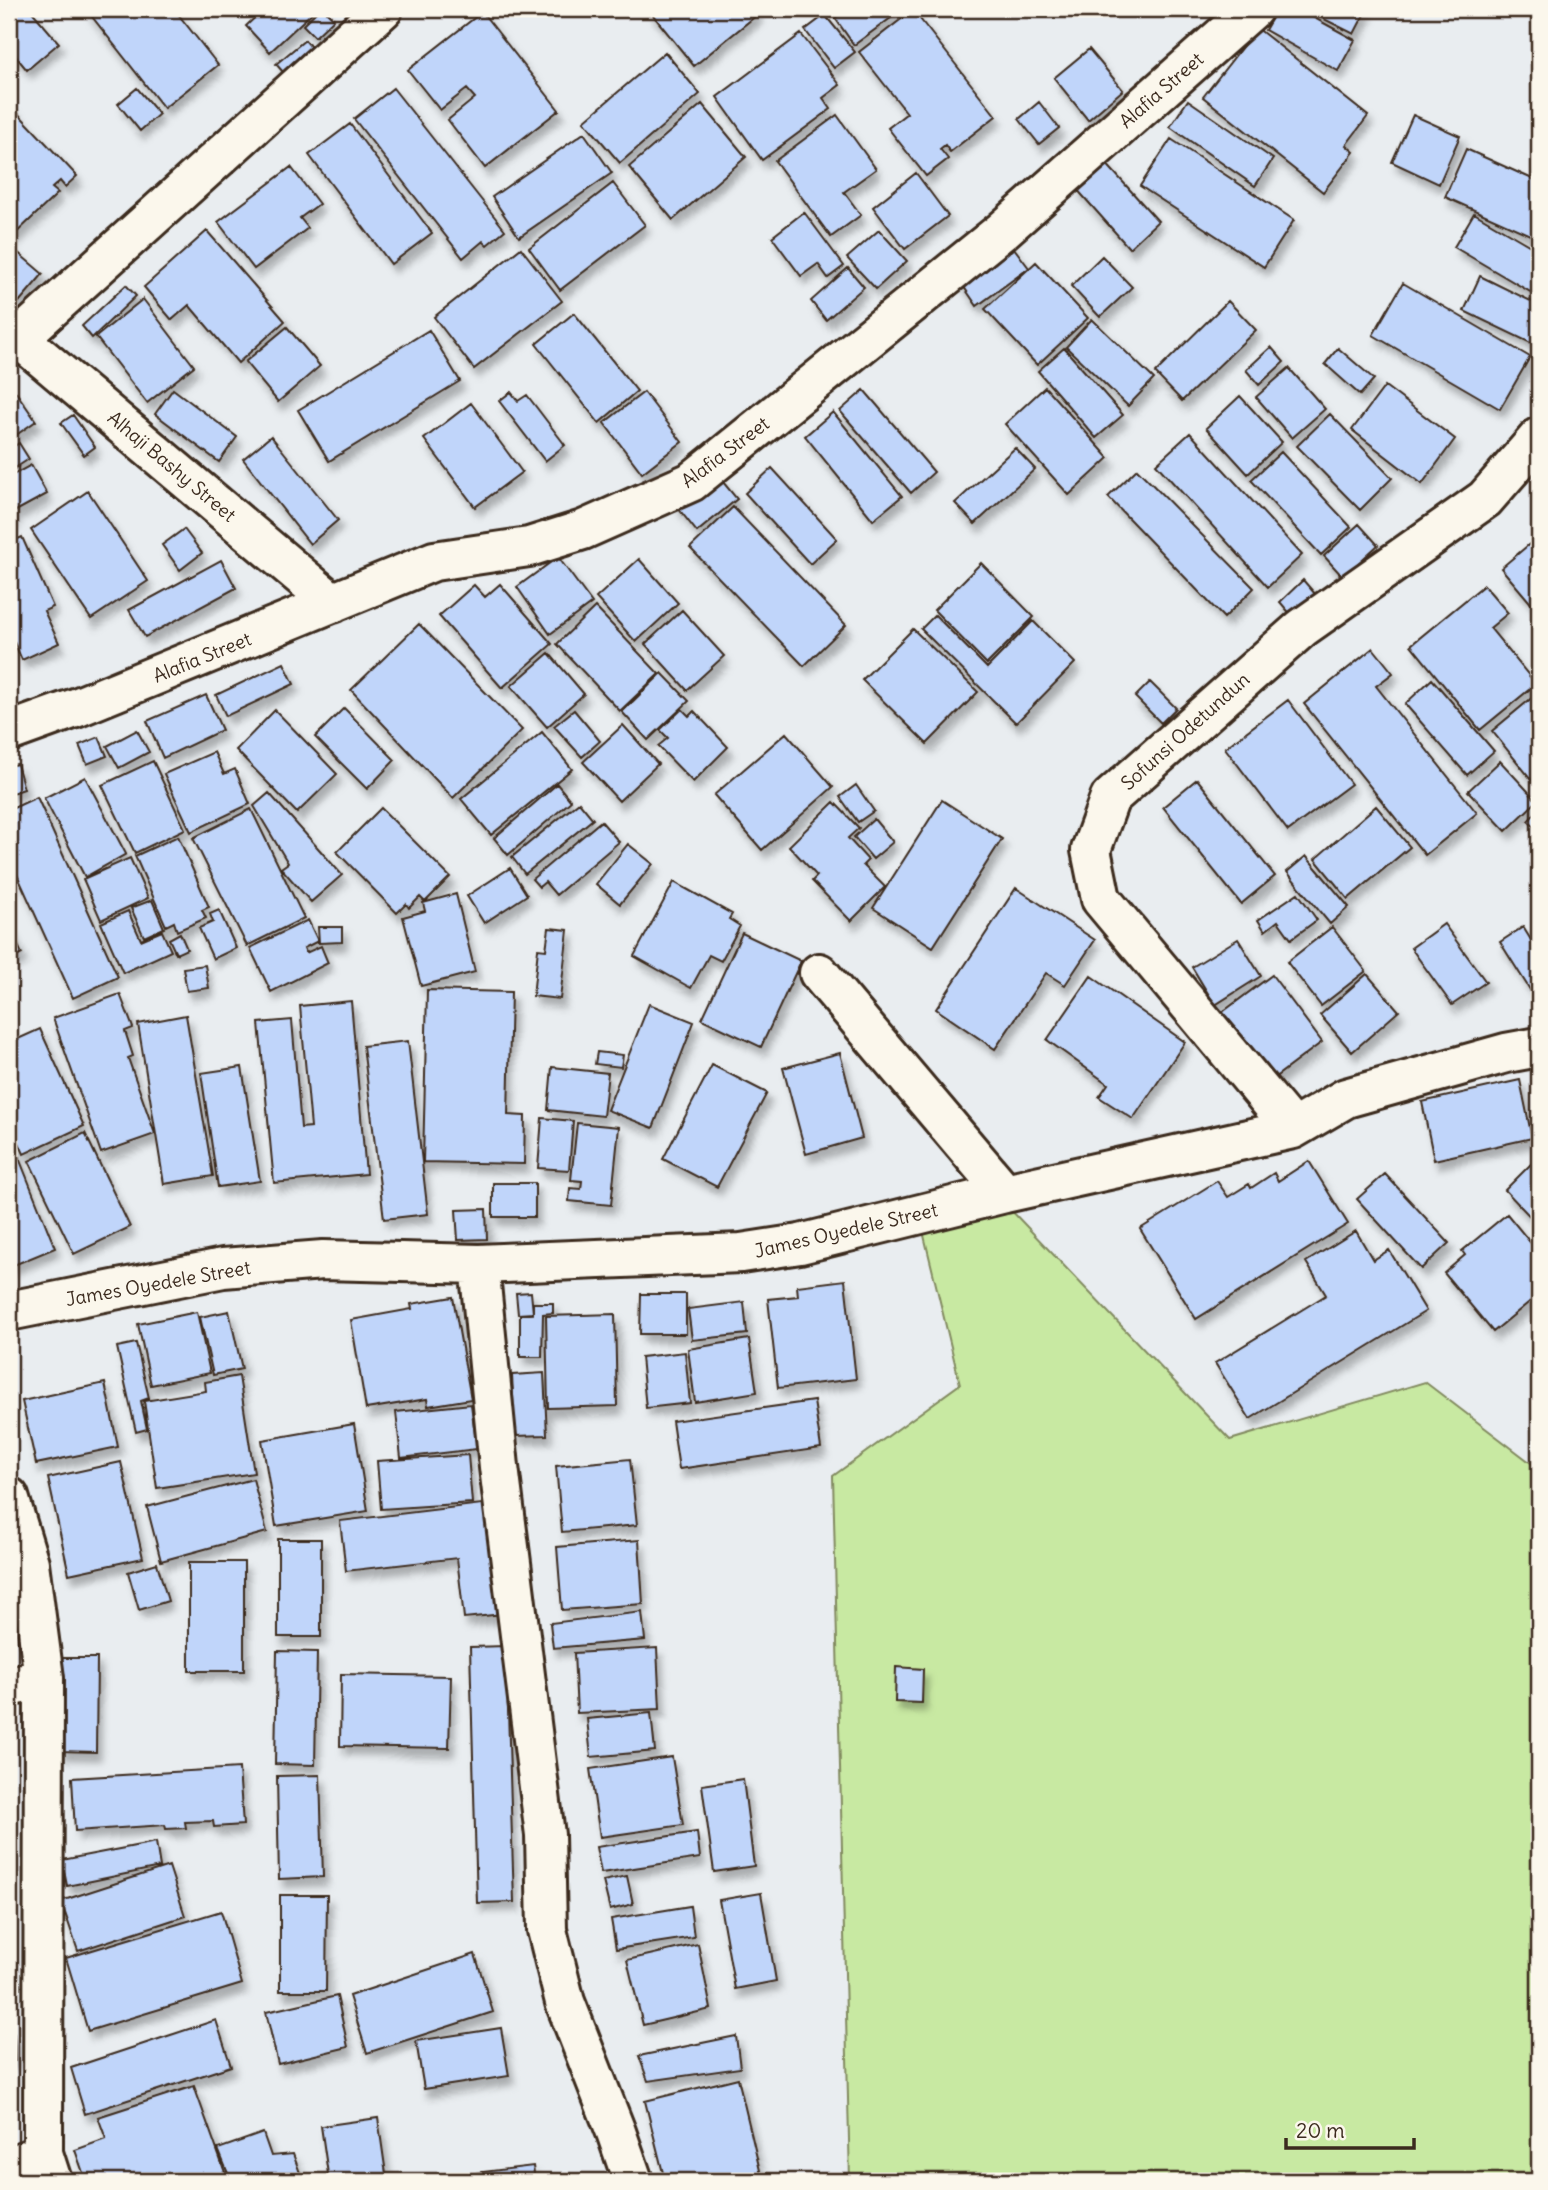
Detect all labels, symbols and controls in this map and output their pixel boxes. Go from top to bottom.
street label: Alafia Street [1114,47,1208,133]
street label: Alhaji Bashy Street [103,405,241,527]
street label: Alafia Street [676,411,774,493]
street label: Alafia Street [149,626,255,688]
street label: Sofunsi Odetundun [1116,667,1254,795]
street label: James Oyedele Street [752,1197,940,1263]
street label: James Oyedele Street [64,1255,252,1311]
scale bar [1286,2106,1413,2150]
text: 20 m [1296,2117,1345,2144]

